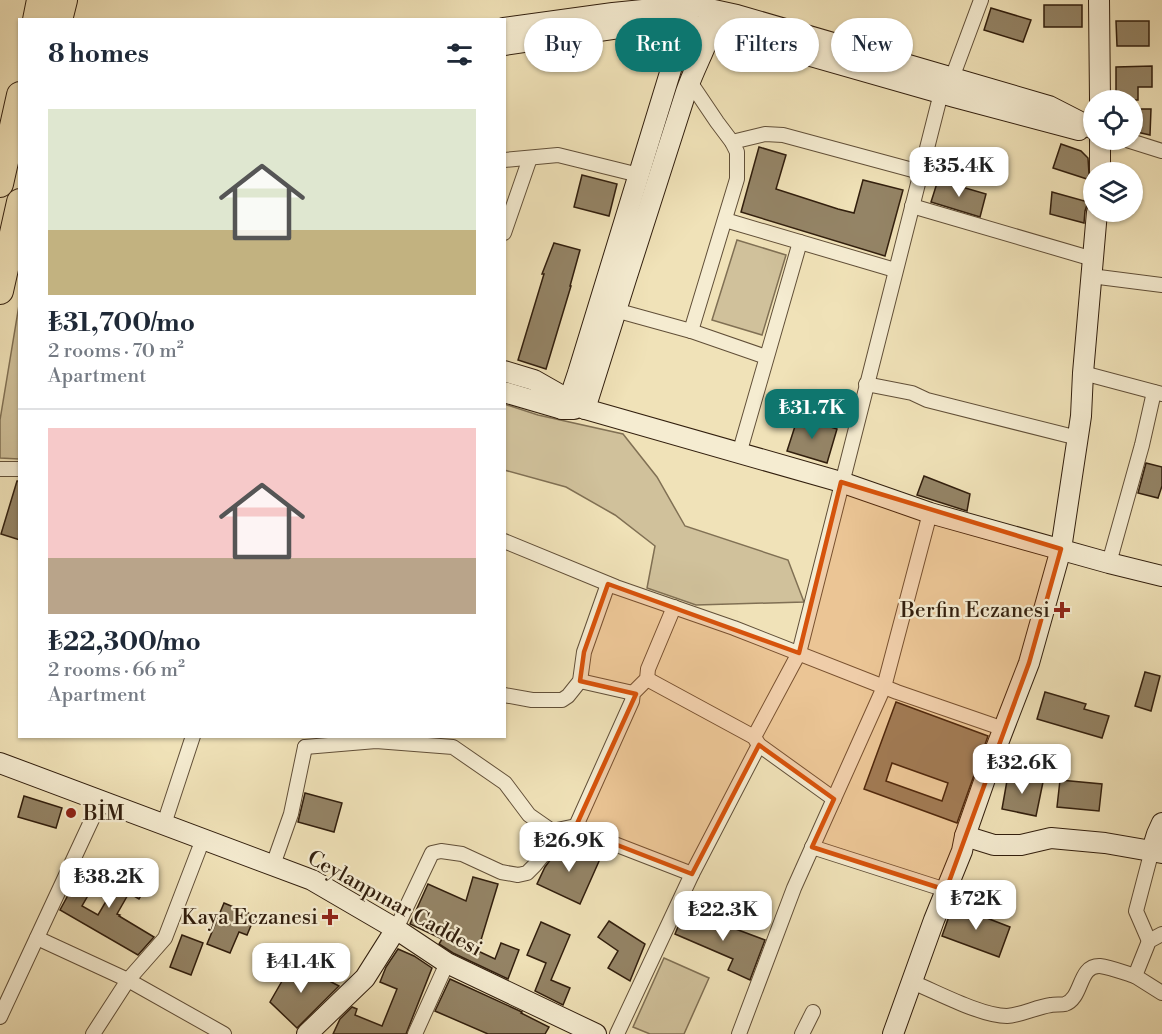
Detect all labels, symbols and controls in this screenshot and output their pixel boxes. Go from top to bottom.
chip: Buy [524,18,603,72]
chip: Rent [615,18,702,72]
chip: Filters [714,18,819,72]
chip: New [831,18,913,72]
text: 8 homes [48,38,149,70]
icon: filters [443,38,476,71]
map controls [1083,90,1143,222]
button: locate [1083,90,1143,150]
pin: ₺35.4K [910,147,1008,198]
icon: home [208,148,316,256]
text: ₺35.4K [923,154,995,179]
button: layers [1083,162,1143,222]
text: ₺31,700/mo [48,307,195,339]
text: 2 rooms · 70 m² [48,339,184,364]
text: Apartment [48,364,146,389]
pin: ₺31.7K [763,389,861,440]
text: ₺31.7K [779,396,845,421]
icon: home [208,467,316,575]
place label: Berfin Eczanesi [899,598,1050,624]
marker: Berfin Eczanesi [1055,603,1069,617]
text: ₺22,300/mo [48,626,201,658]
text: 2 rooms · 66 m² [48,658,185,683]
text: Apartment [48,683,146,708]
pin: ₺32.6K [973,744,1071,795]
text: ₺32.6K [987,751,1057,776]
place label: BİM [82,799,125,827]
marker: BİM [64,806,78,820]
pin: ₺26.9K [520,822,618,873]
text: ₺26.9K [534,829,604,854]
street label: Ceylanpınar Caddesi [303,845,486,963]
pin: ₺38.2K [60,858,158,909]
text: ₺38.2K [74,865,144,890]
pin: ₺72K [940,880,1012,931]
text: ₺72K [950,887,1002,912]
pin: ₺22.3K [674,891,772,942]
text: ₺22.3K [688,898,758,923]
place label: Kaya Eczanesi [181,905,318,931]
marker: Kaya Eczanesi [323,910,337,924]
pin: ₺41.4K [252,943,350,994]
text: ₺41.4K [266,950,336,975]

